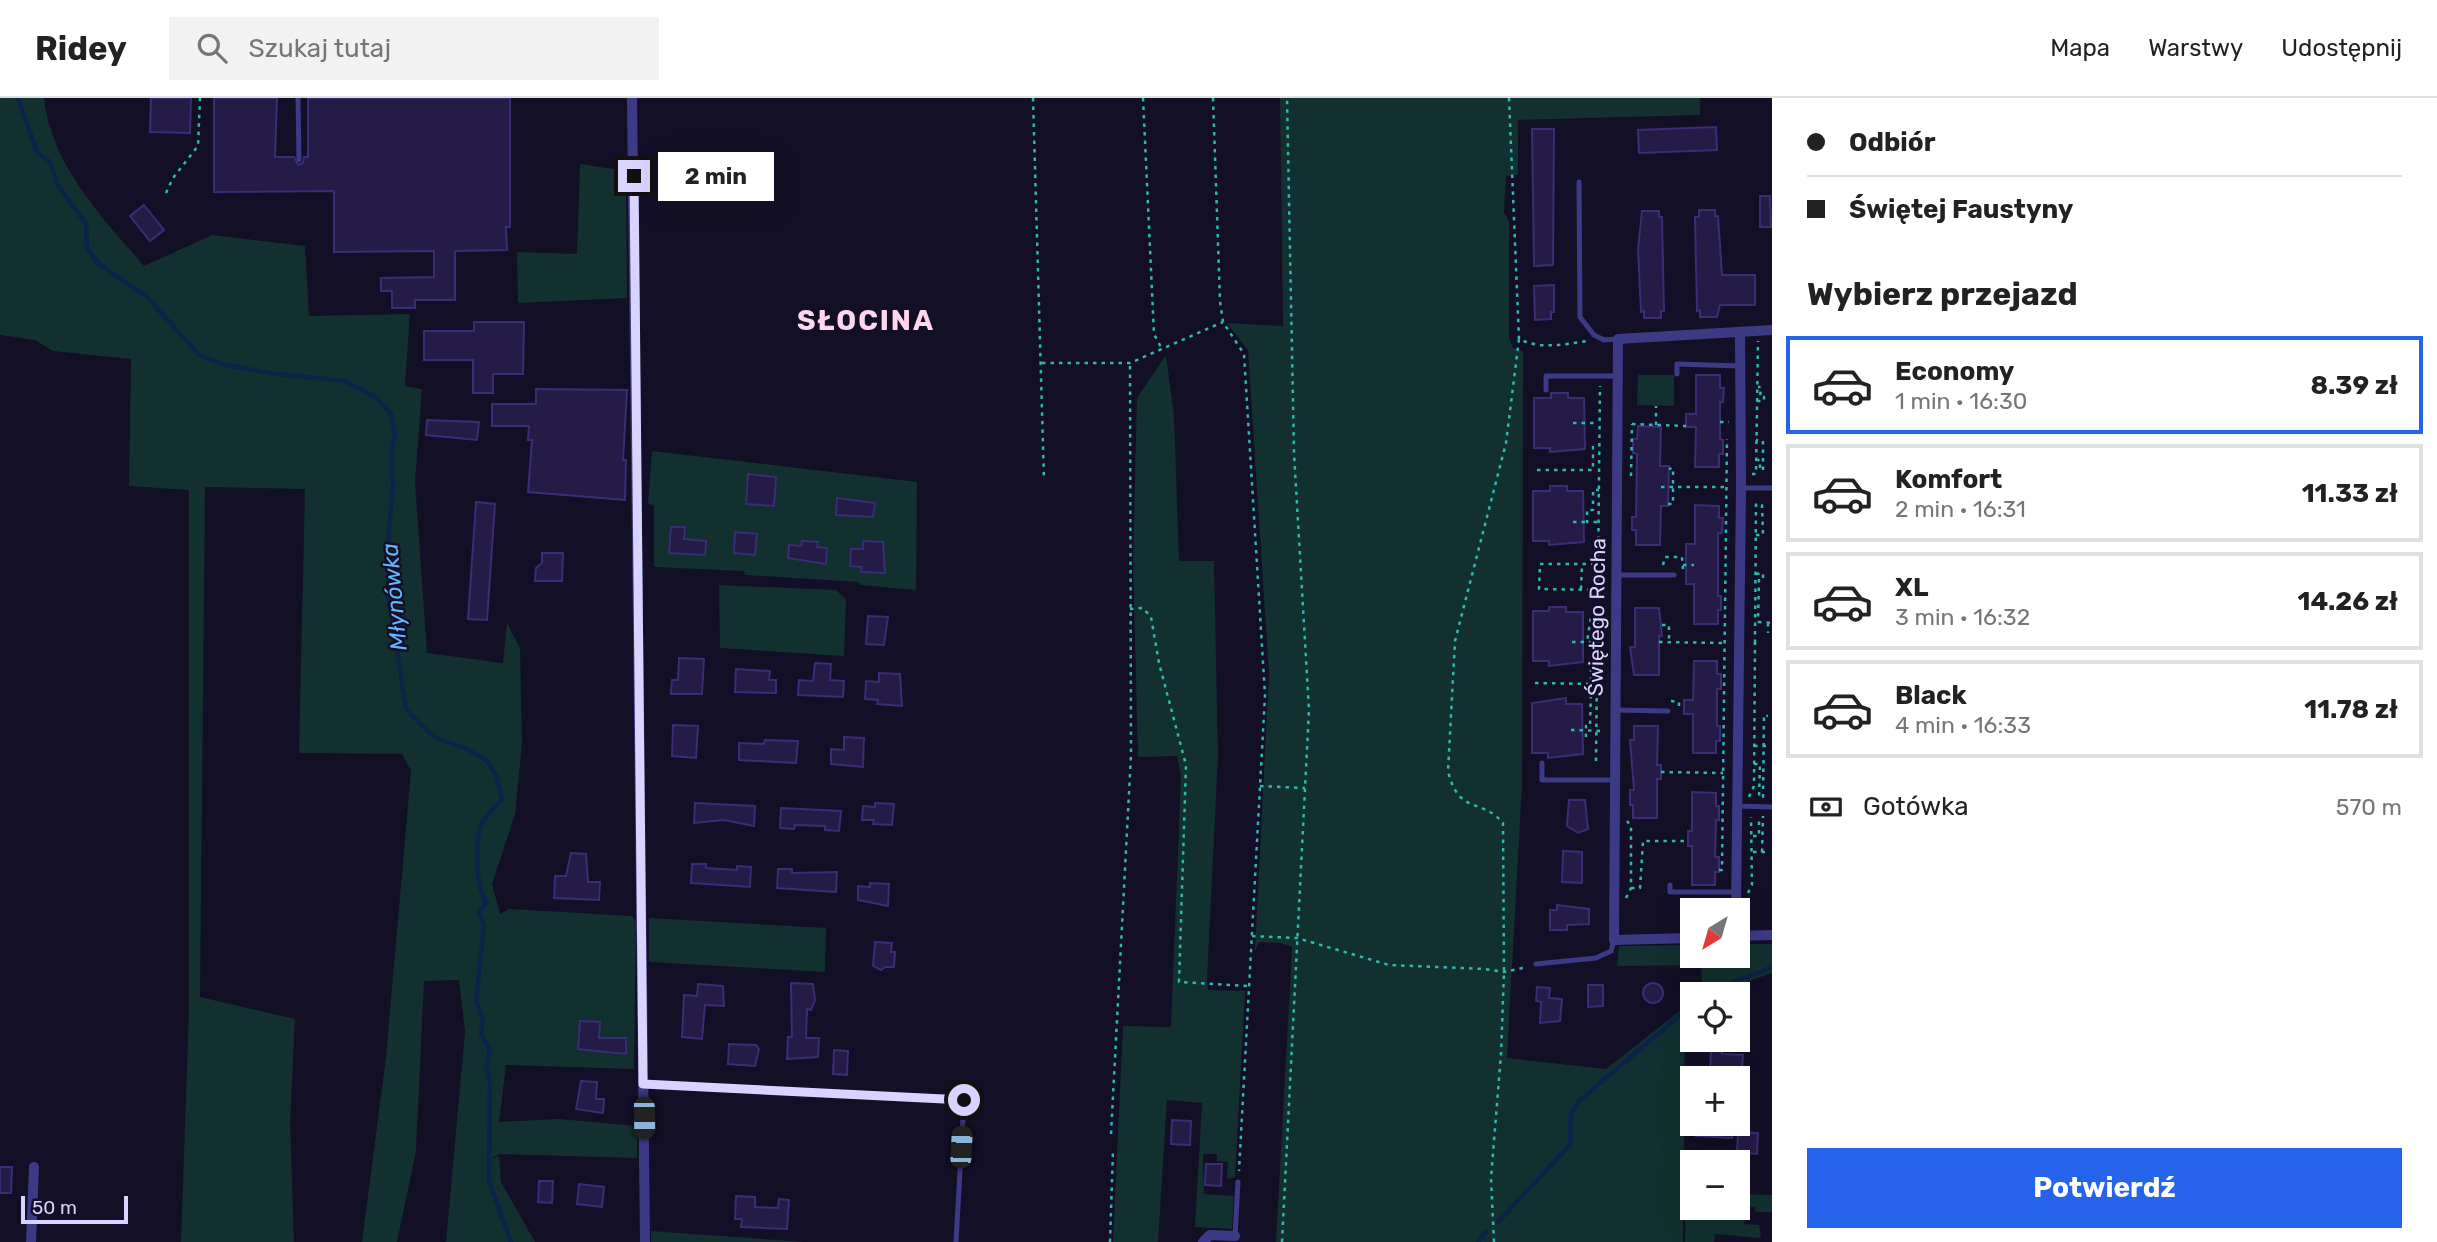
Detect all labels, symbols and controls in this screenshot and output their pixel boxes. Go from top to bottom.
search box [169,17,659,80]
text: Ridey [35,29,127,68]
icon: search [193,29,231,67]
text: Szukaj tutaj [249,33,391,64]
text: Mapa [2050,34,2110,62]
text: Warstwy [2148,34,2243,62]
text: Udostępnij [2281,34,2402,62]
text: Odbiór [1849,127,1935,158]
callout: 2 min [658,152,774,200]
route end [618,160,650,192]
text: 2 min [685,162,747,190]
text: Świętej Faustyny [1849,194,2073,225]
text: Wybierz przejazd [1807,275,2078,313]
district label: SŁOCINA [797,304,935,337]
icon: car [1811,354,1874,417]
text: Economy [1895,356,2014,387]
text: 8.39 zł [2310,370,2398,401]
text: 1 min · 16:30 [1895,387,2027,415]
icon: car [1811,462,1874,525]
text: Komfort [1895,464,2002,495]
text: 11.33 zł [2302,478,2398,509]
text: 2 min · 16:31 [1895,495,2026,523]
street label: Świętego Rocha [1583,538,1610,696]
water label: Młynówka [375,542,413,652]
icon: car [1811,570,1874,633]
text: XL [1895,572,1928,603]
text: 14.26 zł [2297,586,2398,617]
text: 3 min · 16:32 [1895,603,2030,631]
icon: car [1811,678,1874,741]
text: Black [1895,680,1967,711]
text: 11.78 zł [2304,694,2398,725]
text: 4 min · 16:33 [1895,711,2031,739]
icon: cash [1807,788,1845,826]
text: Gotówka [1863,791,1969,822]
text: 570 m [2336,793,2402,821]
north arrow [1680,898,1750,968]
map controls [1680,898,1750,1220]
button: locate [1680,982,1750,1052]
button: + [1680,1066,1750,1136]
route start [948,1084,980,1116]
car [634,1097,655,1139]
car [950,1125,973,1169]
button: Potwierdź [1807,1148,2402,1228]
button: − [1680,1150,1750,1220]
scale bar [21,1193,128,1225]
text: 50 m [32,1196,77,1219]

